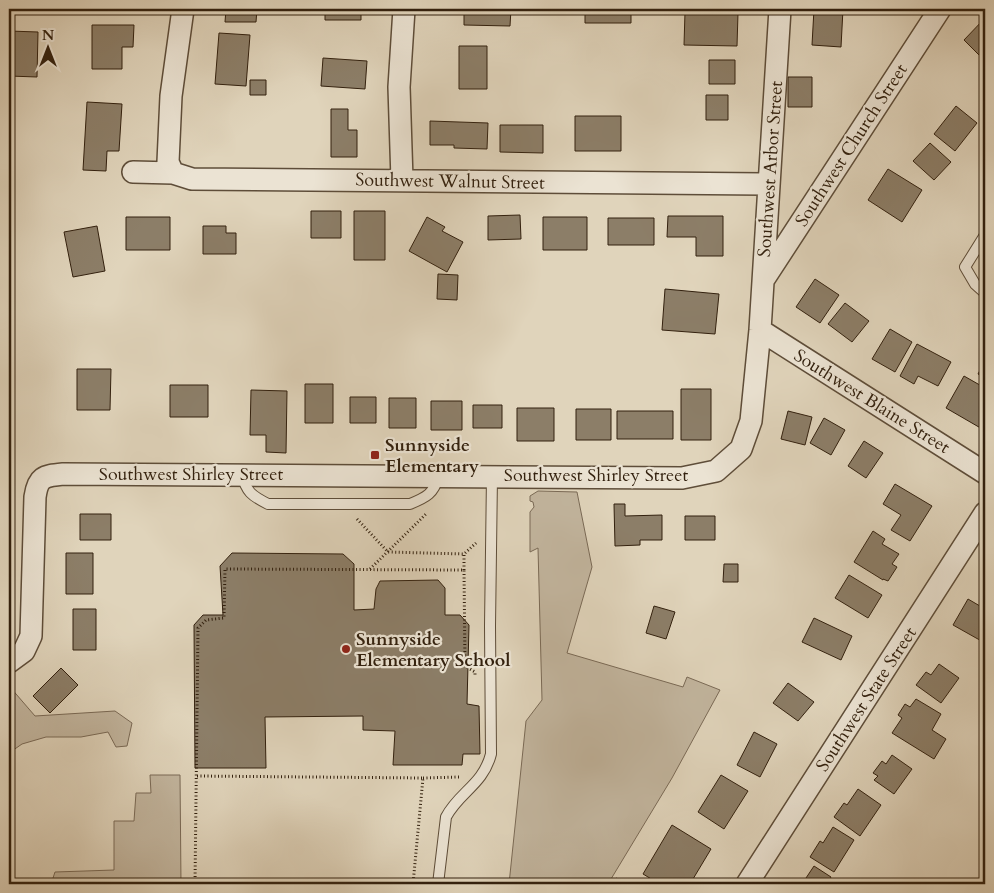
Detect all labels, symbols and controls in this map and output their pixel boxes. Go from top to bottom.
north arrow [22,22,72,72]
text: N [42,26,54,45]
street label: Southwest Church Street [789,59,914,232]
street label: Southwest Arbor Street [752,80,789,258]
street label: Southwest Walnut Street [355,167,545,196]
street label: Southwest Blaine Street [789,343,955,460]
place label: Sunnyside Elementary [385,433,480,479]
marker: Sunnyside Elementary [369,449,381,461]
street label: Southwest Shirley Street [99,462,283,487]
street label: Southwest Shirley Street [504,463,688,488]
street label: Southwest State Street [810,622,923,776]
place label: Sunnyside Elementary School [356,627,510,673]
marker: Sunnyside Elementary School [340,643,352,655]

